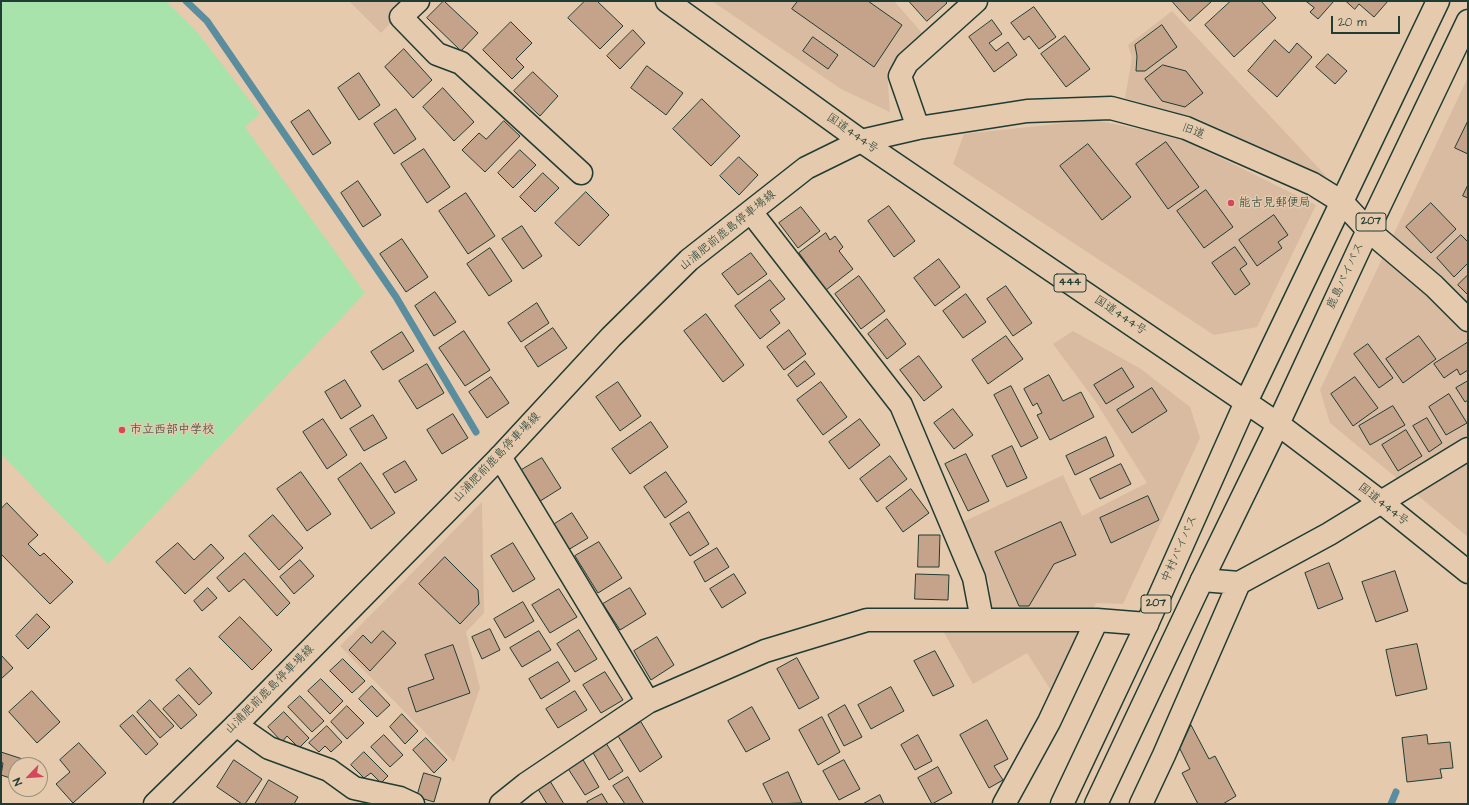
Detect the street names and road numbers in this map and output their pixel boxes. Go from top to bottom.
street label: 国道444号 [823,111,881,157]
street label: 旧道 [1179,121,1207,143]
street label: 山浦肥前鹿島停車場線 [677,188,779,274]
road number: 207 [1356,213,1386,231]
street label: 鹿島バイパス [1324,240,1368,312]
road number: 444 [1054,274,1086,292]
street label: 国道444号 [1091,293,1149,339]
street label: 山浦肥前鹿島停車場線 [450,410,544,506]
street label: 国道444号 [1355,481,1411,529]
street label: 中村バイパス [1159,513,1201,585]
road number: 207 [1141,595,1171,613]
street label: 山浦肥前鹿島停車場線 [222,642,318,738]

